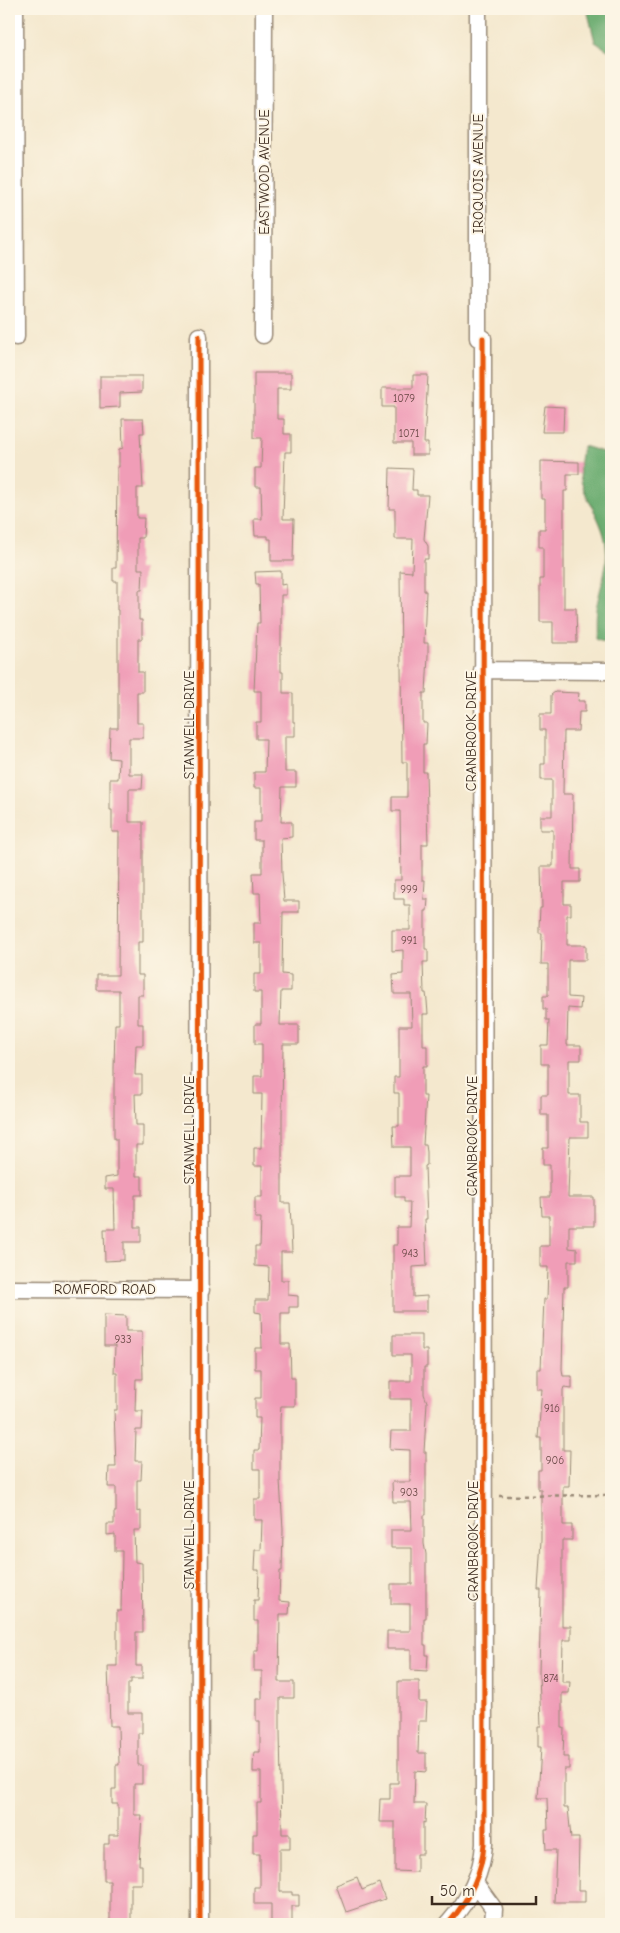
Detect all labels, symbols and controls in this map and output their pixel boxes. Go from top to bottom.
street label: EASTWOOD AVENUE [256,109,273,235]
street label: IROQUOIS AVENUE [470,114,487,234]
house number: 1079 [393,392,415,405]
house number: 1071 [399,427,419,440]
street label: STANWELL DRIVE [181,670,198,780]
street label: CRANBROOK DRIVE [463,671,480,791]
house number: 999 [400,883,418,896]
house number: 991 [401,934,417,947]
street label: STANWELL DRIVE [181,1075,198,1185]
street label: CRANBROOK DRIVE [464,1076,481,1196]
house number: 943 [402,1247,418,1260]
street label: ROMFORD ROAD [54,1281,156,1298]
house number: 933 [115,1333,131,1346]
house number: 916 [544,1402,560,1415]
house number: 906 [546,1454,564,1467]
street label: STANWELL DRIVE [181,1480,198,1590]
street label: CRANBROOK DRIVE [465,1481,482,1601]
house number: 903 [400,1486,418,1499]
house number: 874 [543,1672,559,1685]
scale bar [432,1873,536,1905]
text: 50 m [440,1882,475,1900]

